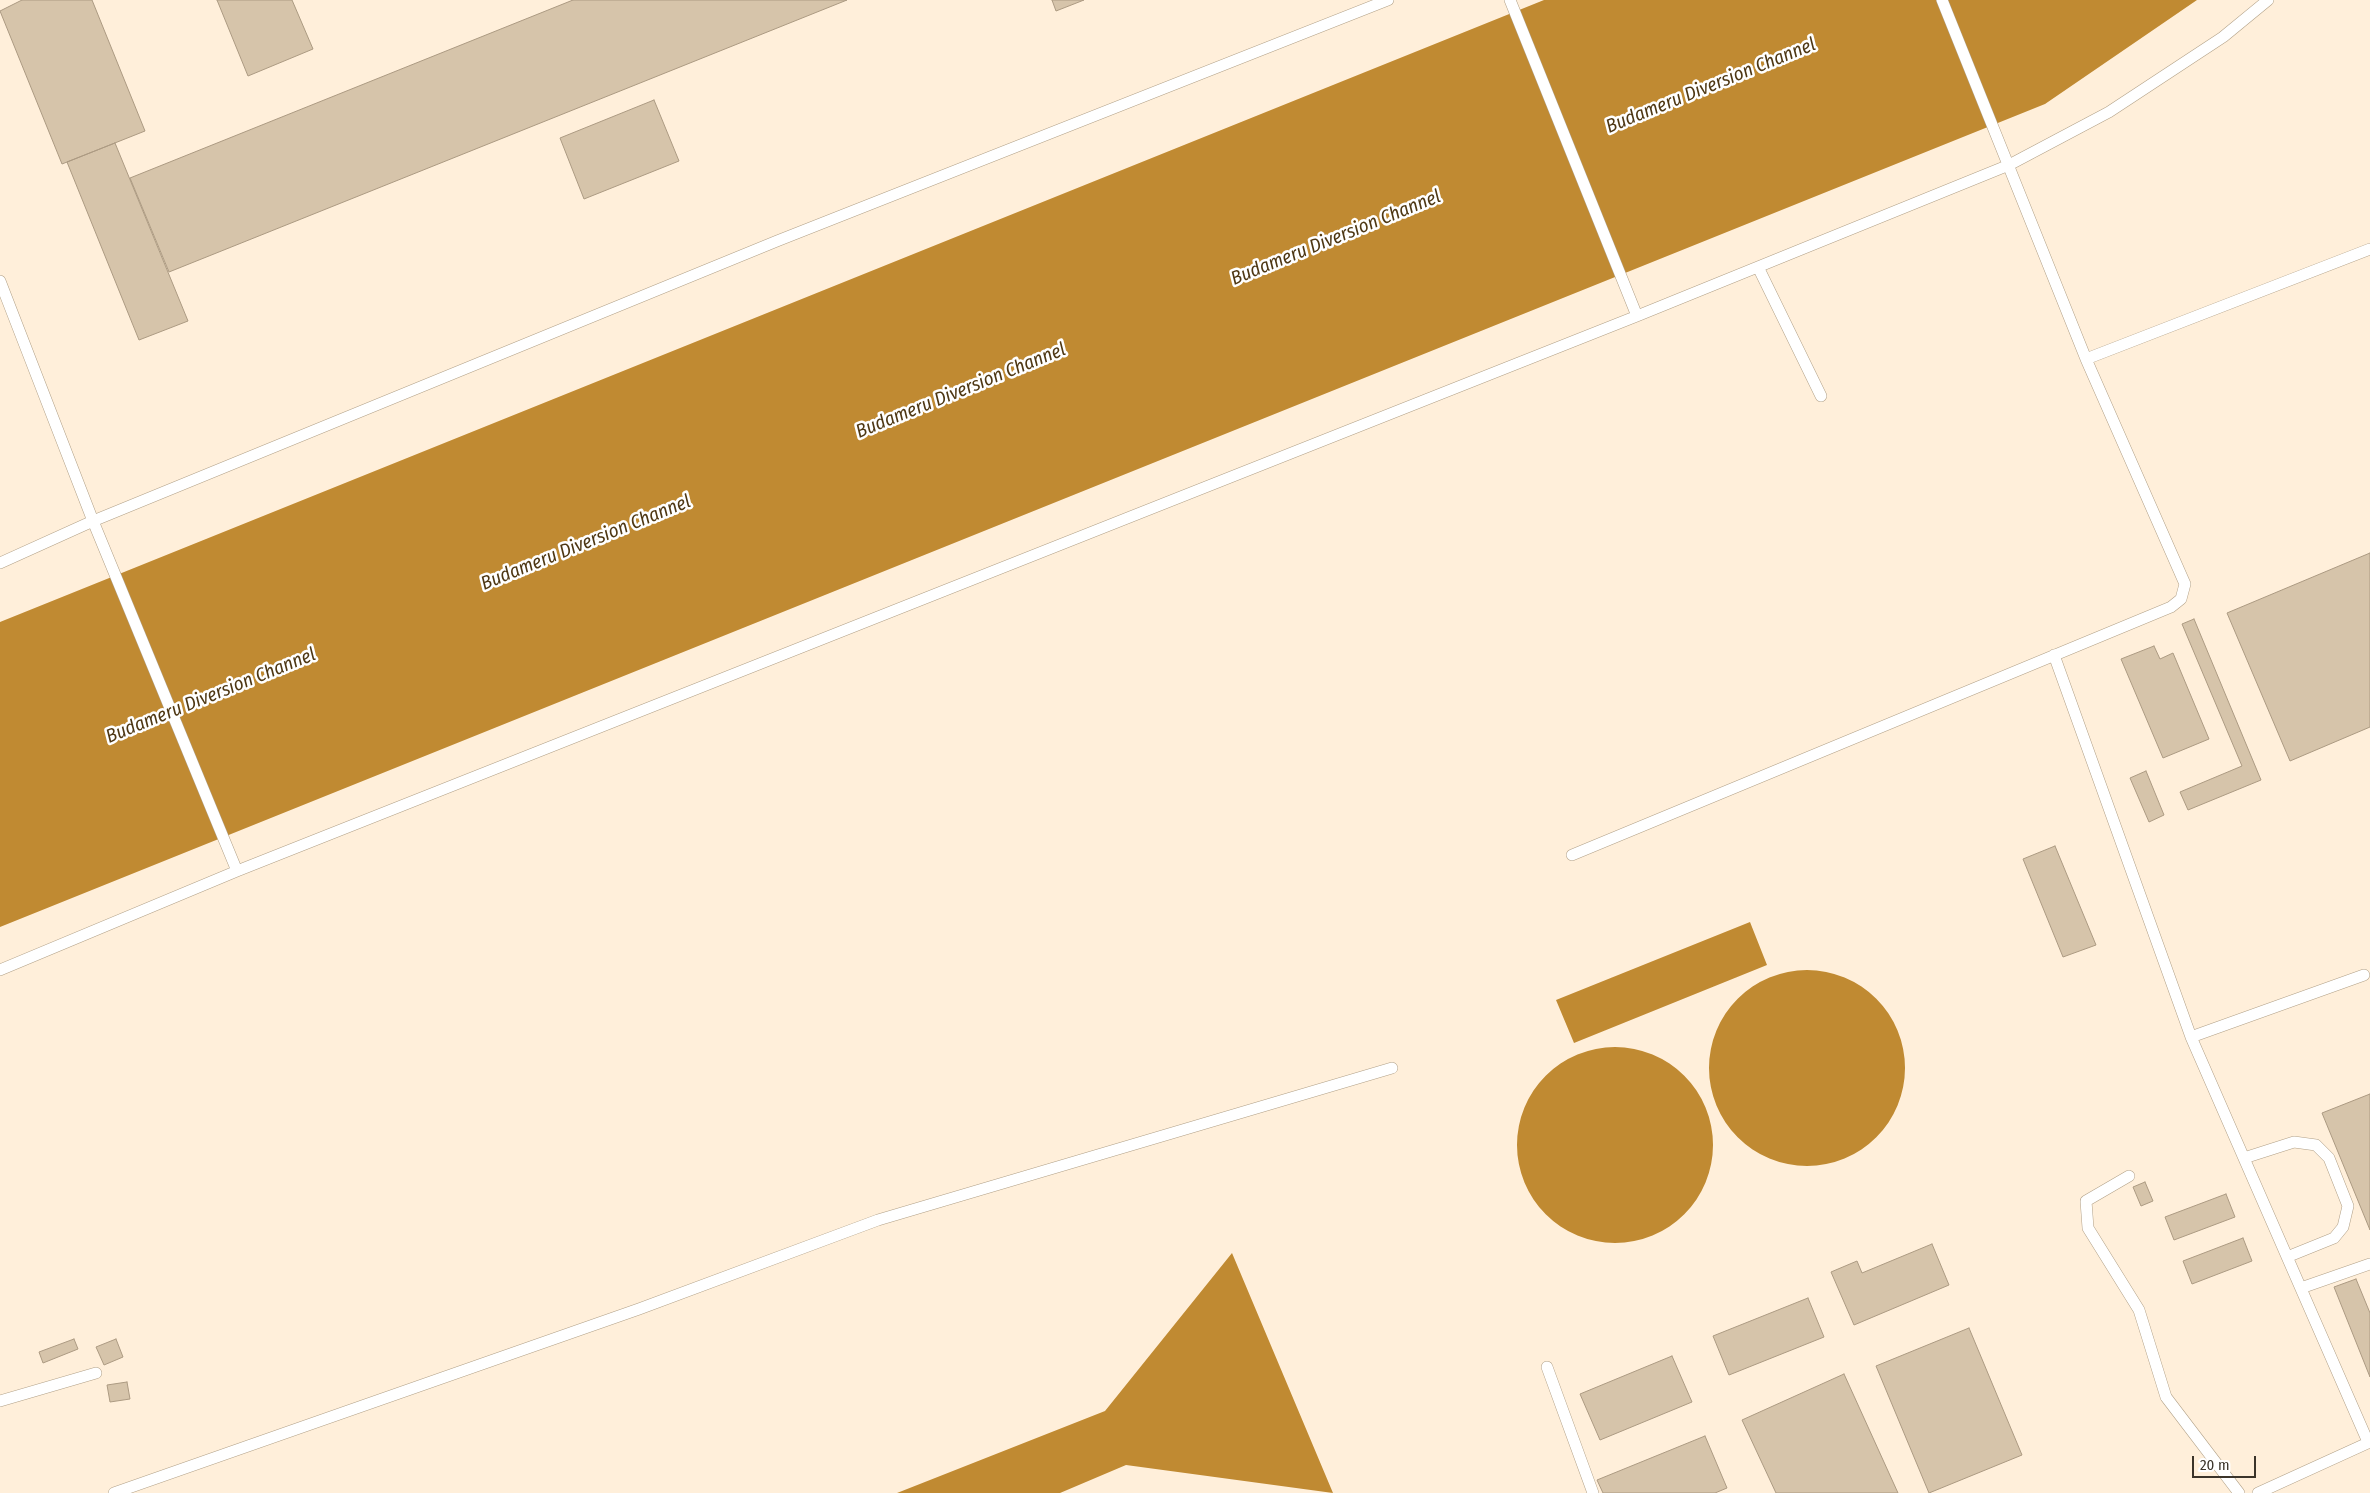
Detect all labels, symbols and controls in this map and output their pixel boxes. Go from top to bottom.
water label: Budameru Diversion Channel [1603,33,1819,139]
water label: Budameru Diversion Channel [1228,185,1444,291]
water label: Budameru Diversion Channel [853,338,1069,444]
water label: Budameru Diversion Channel [478,490,694,596]
water label: Budameru Diversion Channel [103,643,319,749]
scale bar [2195,1446,2259,1478]
text: 20 m [2200,1456,2230,1474]

